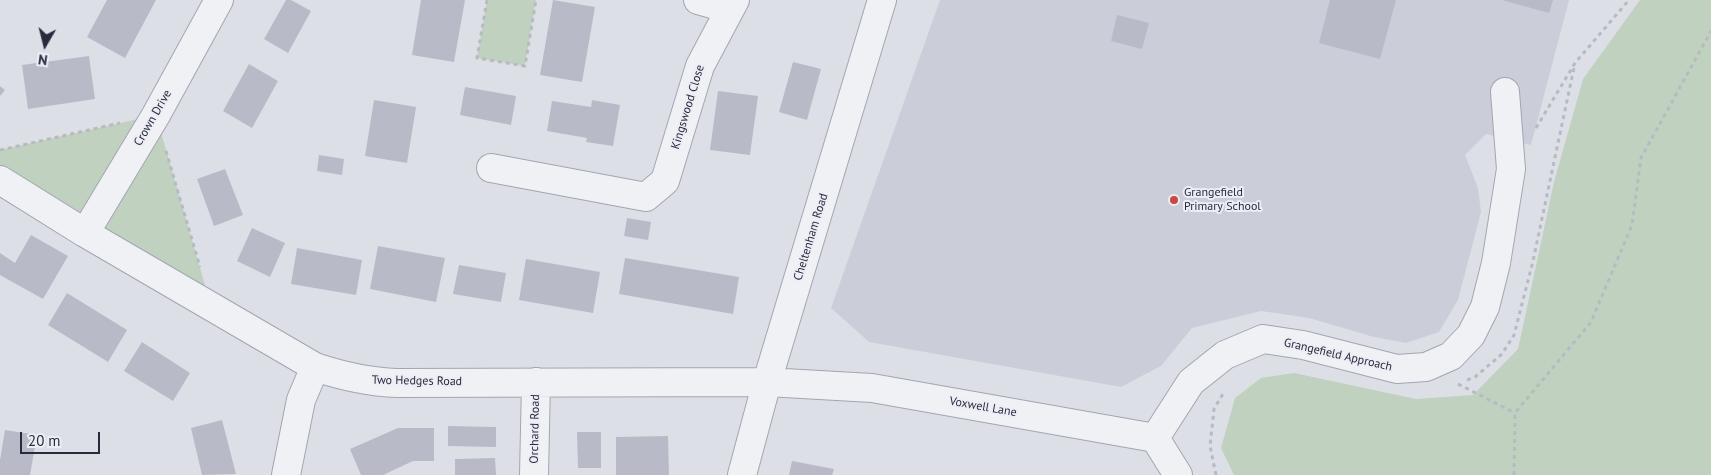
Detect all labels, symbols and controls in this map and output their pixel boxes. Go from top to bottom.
north arrow [20,20,70,70]
text: N [37,50,49,69]
street label: Kingswood Close [668,63,708,151]
street label: Crown Drive [131,87,175,149]
place label: Grangefield Primary School [1184,186,1261,214]
street label: Cheltenham Road [791,192,831,282]
marker: Grangefield Primary School [1168,194,1180,206]
street label: Grangefield Approach [1282,336,1394,374]
street label: Two Hedges Road [372,373,462,389]
street label: Orchard Road [527,394,543,464]
street label: Voxwell Lane [948,394,1018,420]
scale bar [22,422,102,454]
text: 20 m [28,431,61,450]

